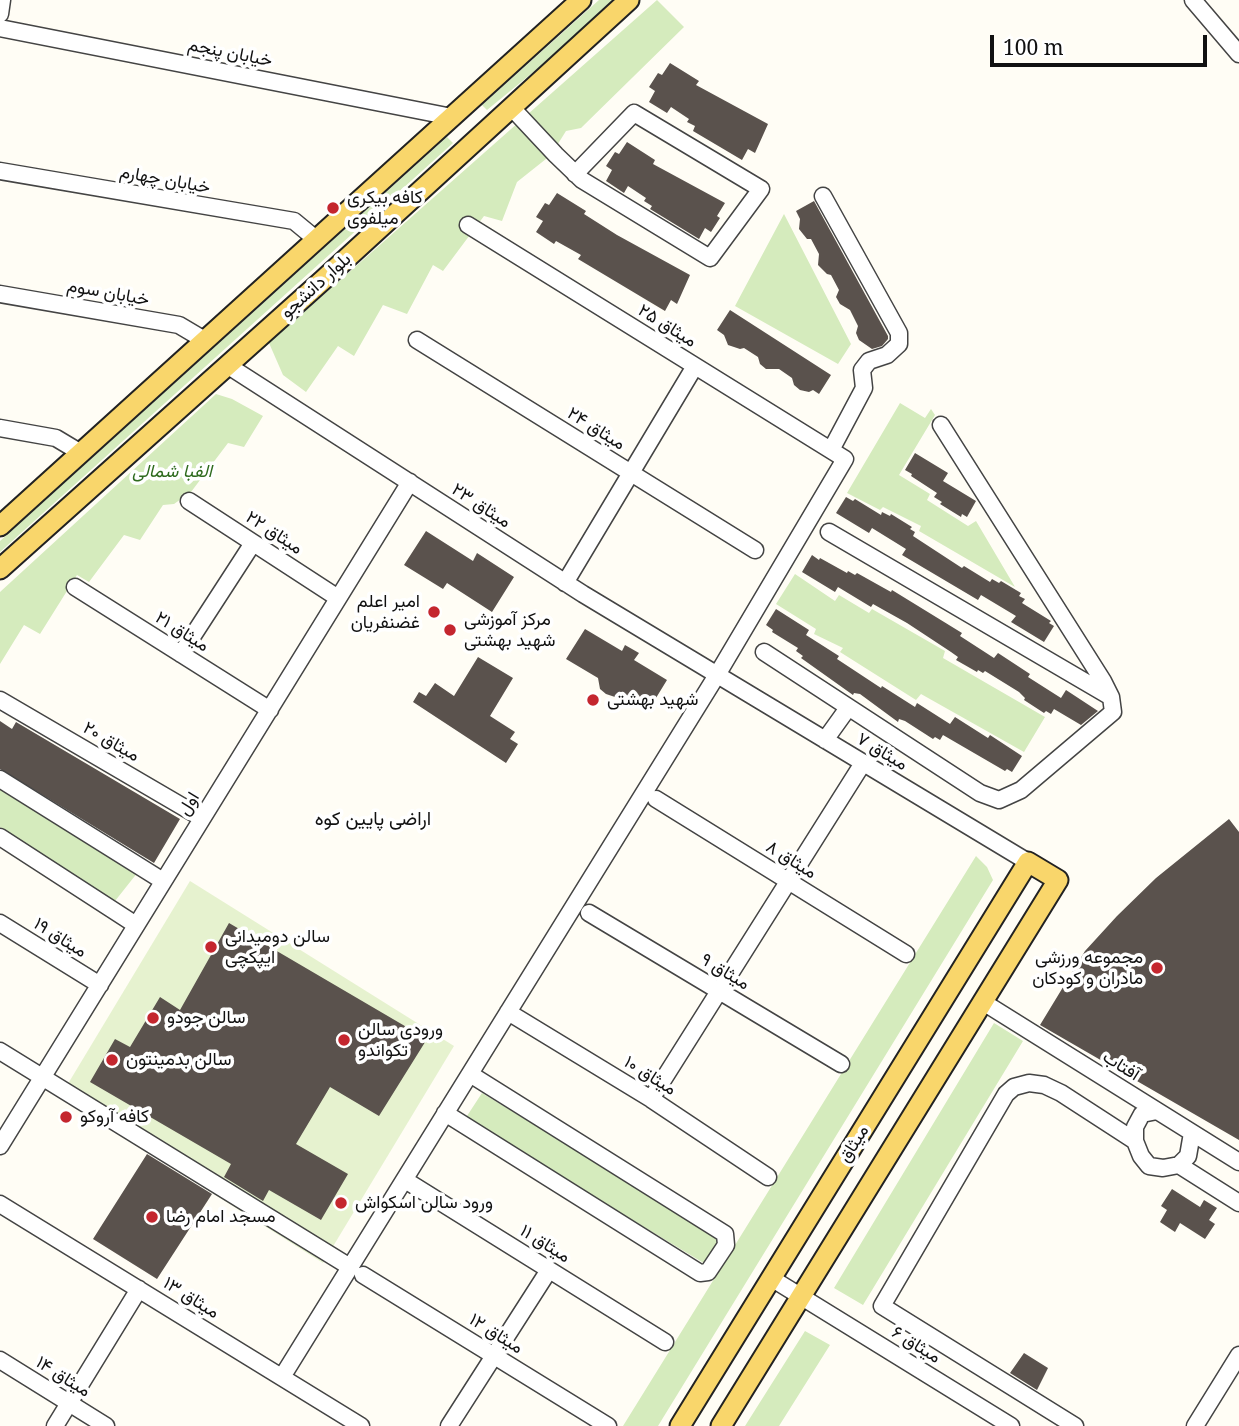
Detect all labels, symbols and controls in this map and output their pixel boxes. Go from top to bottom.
scale bar [994,21,1211,65]
text: 100 m [1003,33,1064,61]
street label: خیابان پنجم [186,34,274,72]
street label: خیابان چهارم [118,161,212,199]
place label: کافه بیکری میلفوی [347,187,423,230]
marker: کافه بیکری میلفوی [325,200,341,216]
street label: بلوار دانشجو [276,249,356,323]
street label: خیابان سوم [65,275,151,311]
street label: میثاق ۲۵ [634,300,700,352]
street label: میثاق ۲۴ [563,403,629,455]
park label: الفبا شمالی [132,461,212,483]
street label: میثاق ۲۳ [447,479,515,533]
street label: میثاق ۲۲ [241,507,307,559]
place label: امیر اعلم غضنفریان [351,591,420,634]
marker: امیر اعلم غضنفریان [426,604,442,620]
street label: میثاق ۲۱ [151,607,213,657]
place label: مرکز آموزشی شهید بهشتی [464,609,556,652]
marker: مرکز آموزشی شهید بهشتی [442,622,458,638]
place label: شهید بهشتی [607,689,699,711]
marker: شهید بهشتی [585,692,601,708]
street label: میثاق ۲۰ [79,717,143,767]
street label: میثاق ۷ [853,728,911,776]
street label: اول [174,788,204,820]
district label: اراضی پایین کوه [315,809,431,831]
street label: میثاق ۸ [762,836,820,884]
street label: میثاق ۱۹ [29,913,91,963]
place label: سالن دومیدانی ایپکچی [225,926,330,968]
marker: سالن دومیدانی ایپکچی [203,939,219,955]
place label: مجموعه ورزشی مادران و کودکان [1032,947,1143,990]
street label: میثاق ۹ [696,949,754,995]
marker: مجموعه ورزشی مادران و کودکان [1149,960,1165,976]
place label: سالن جودو [167,1007,245,1029]
marker: سالن جودو [145,1010,161,1026]
place label: ورودی سالن تکواندو [358,1019,443,1062]
marker: ورودی سالن تکواندو [336,1032,352,1048]
street label: آفتاب [1098,1046,1144,1086]
place label: سالن بدمینتون [126,1049,231,1071]
marker: سالن بدمینتون [104,1052,120,1068]
street label: میثاق ۱۰ [620,1052,680,1100]
place label: کافه آروکو [80,1106,149,1128]
marker: کافه آروکو [58,1109,74,1125]
street label: میثاق [834,1121,874,1167]
place label: ورود سالن اسکواش [355,1192,493,1214]
marker: ورود سالن اسکواش [333,1195,349,1211]
place label: مسجد امام رضا [166,1206,276,1228]
marker: مسجد امام رضا [144,1209,160,1225]
street label: میثاق ۱۱ [516,1220,574,1268]
street label: میثاق ۱۳ [159,1272,223,1324]
street label: میثاق ۱۲ [465,1309,527,1359]
street label: میثاق ۶ [888,1322,944,1368]
street label: میثاق ۱۴ [32,1352,94,1402]

